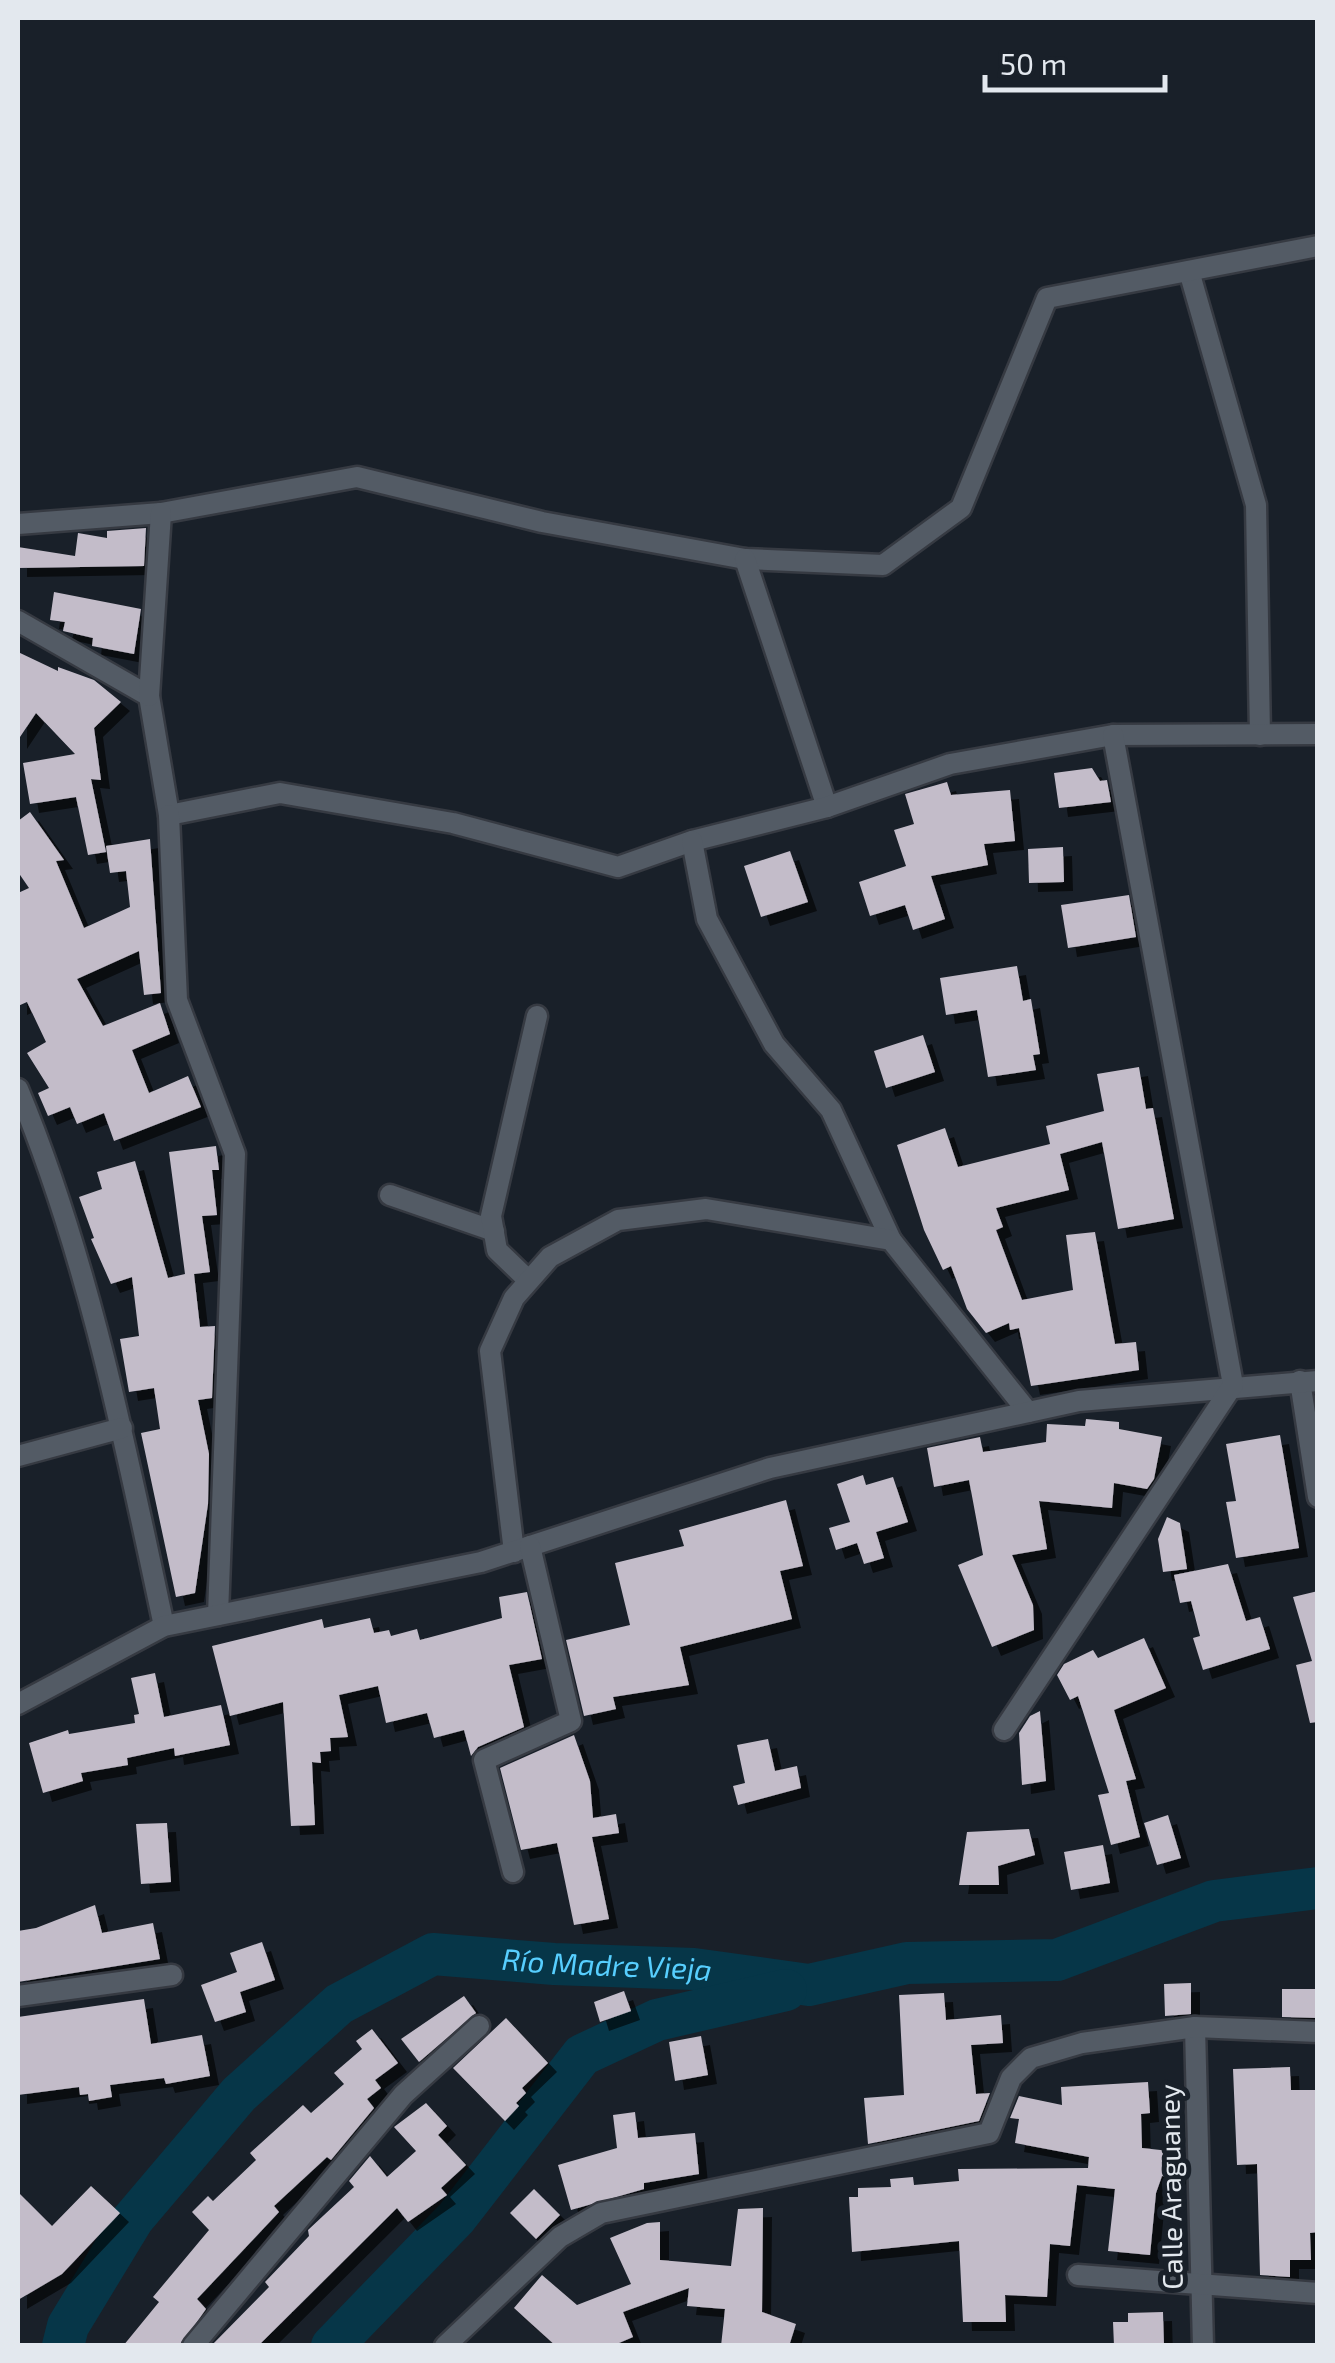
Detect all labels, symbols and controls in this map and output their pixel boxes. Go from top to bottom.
scale bar [985,30,1165,92]
text: 50 m [1000,45,1067,81]
water label: Río Madre Vieja [501,1940,714,1987]
street label: Calle Araguaney [1151,2084,1189,2290]

